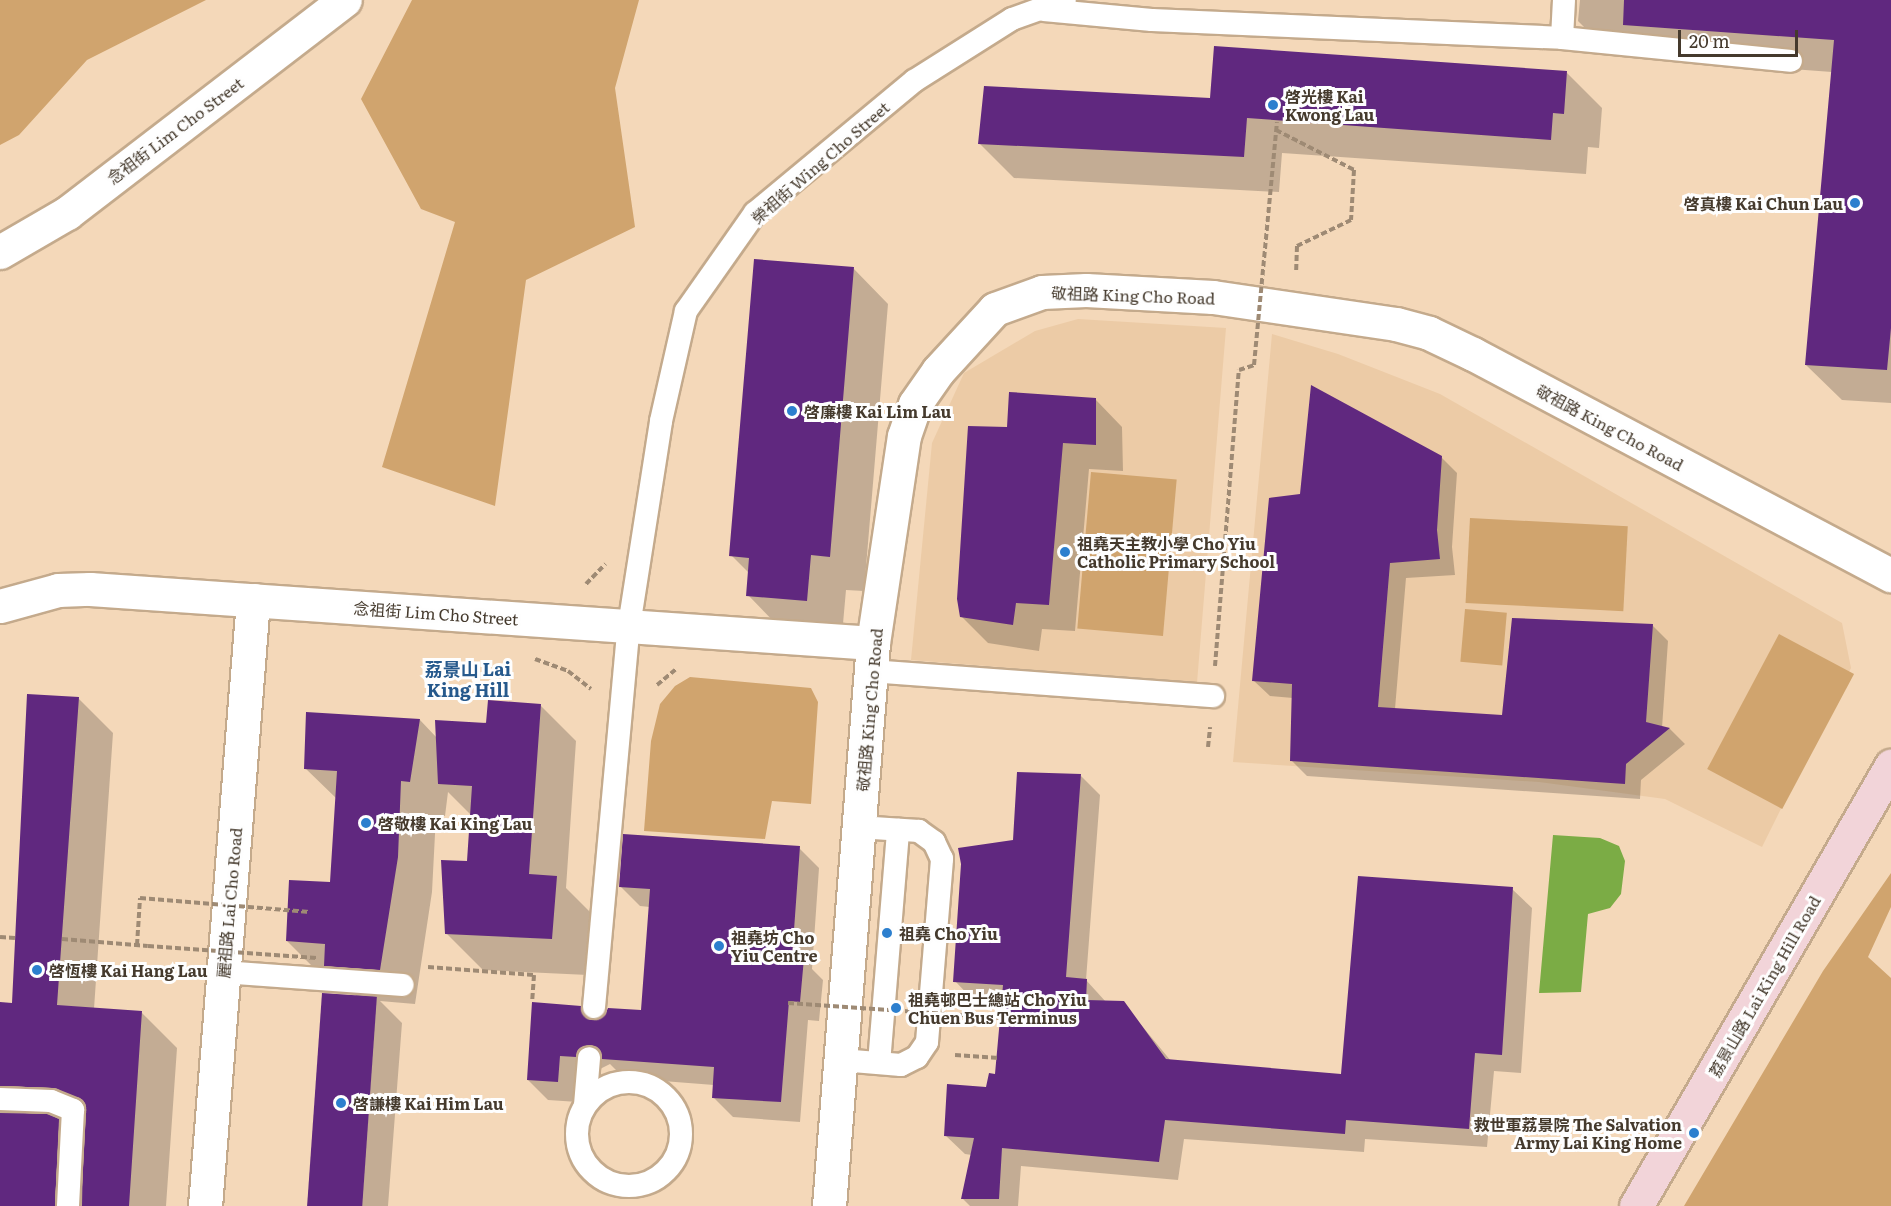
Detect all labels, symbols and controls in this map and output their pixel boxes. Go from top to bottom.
scale bar [1681,18,1801,56]
text: 20 m [1689,27,1730,54]
street label: 念祖街 Lim Cho Street [103,73,247,187]
place label: 啓光樓 Kai Kwong Lau [1285,86,1374,124]
street label: 榮祖街 Wing Cho Street [747,97,893,227]
marker: 啓光樓 Kai Kwong Lau [1266,98,1280,112]
place label: 啓真樓 Kai Chun Lau [1684,193,1843,213]
marker: 啓真樓 Kai Chun Lau [1848,196,1862,210]
street label: 敬祖路 King Cho Road [1051,283,1215,307]
street label: 敬祖路 King Cho Road [1533,380,1687,474]
place label: 啓廉樓 Kai Lim Lau [804,401,951,421]
marker: 啓廉樓 Kai Lim Lau [785,404,799,418]
place label: 祖堯天主教小學 Cho Yiu Catholic Primary School [1077,533,1275,571]
marker: 祖堯天主教小學 Cho Yiu Catholic Primary School [1058,545,1072,559]
street label: 念祖街 Lim Cho Street [353,598,519,628]
street label: 敬祖路 King Cho Road [852,627,886,793]
district label: 荔景山 Lai King Hill [425,659,511,702]
place label: 啓敬樓 Kai King Lau [378,813,532,833]
marker: 啓敬樓 Kai King Lau [359,816,373,830]
street label: 麗祖路 Lai Cho Road [213,827,245,979]
street label: 荔景山路 Lai King Hill Road [1704,892,1824,1080]
place label: 祖堯 Cho Yiu [899,923,998,943]
marker: 祖堯 Cho Yiu [880,926,894,940]
place label: 祖堯坊 Cho Yiu Centre [731,927,818,965]
marker: 祖堯坊 Cho Yiu Centre [712,939,726,953]
place label: 啓恆樓 Kai Hang Lau [49,960,208,980]
marker: 啓恆樓 Kai Hang Lau [30,963,44,977]
place label: 祖堯邨巴士總站 Cho Yiu Chuen Bus Terminus [908,989,1087,1027]
marker: 祖堯邨巴士總站 Cho Yiu Chuen Bus Terminus [889,1001,903,1015]
place label: 啓謙樓 Kai Him Lau [353,1093,503,1113]
marker: 啓謙樓 Kai Him Lau [334,1096,348,1110]
place label: 救世軍荔景院 The Salvation Army Lai King Home [1474,1114,1682,1152]
marker: 救世軍荔景院 The Salvation Army Lai King Home [1687,1126,1701,1140]

